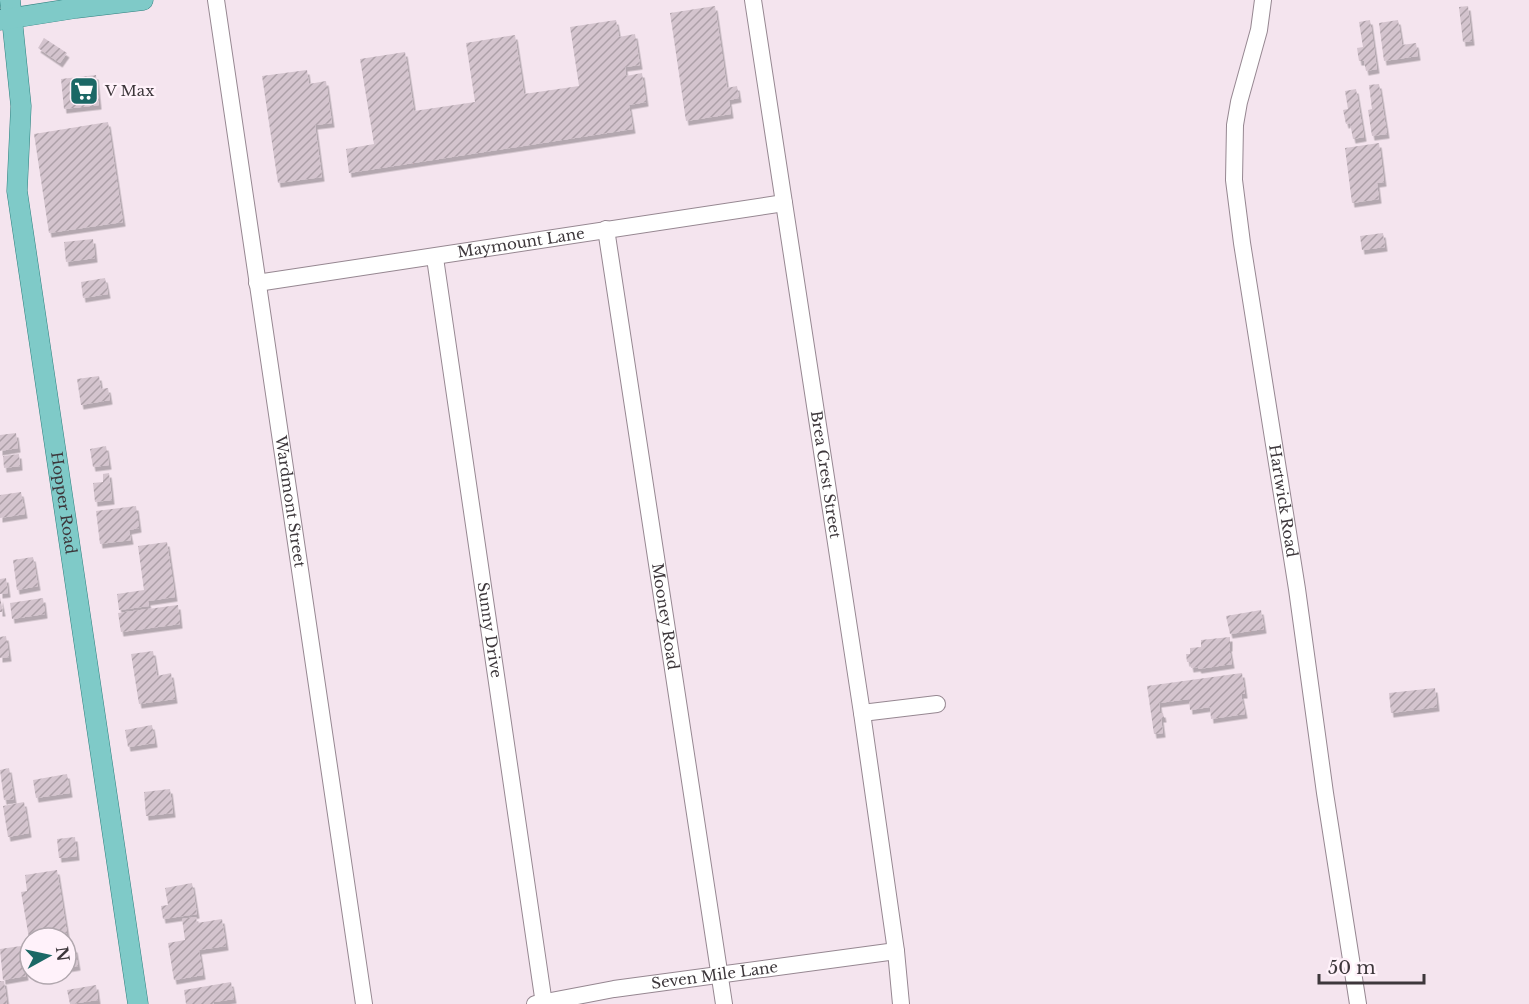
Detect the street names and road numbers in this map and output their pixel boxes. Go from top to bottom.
street label: Maymount Lane [456,223,586,261]
street label: Brea Crest Street [807,409,845,540]
street label: Wardmont Street [271,433,310,569]
street label: Hartwick Road [1265,443,1302,559]
street label: Hopper Road [47,450,81,555]
street label: Mooney Road [648,562,683,671]
street label: Sunny Drive [473,581,506,679]
street label: Seven Mile Lane [650,957,779,993]

